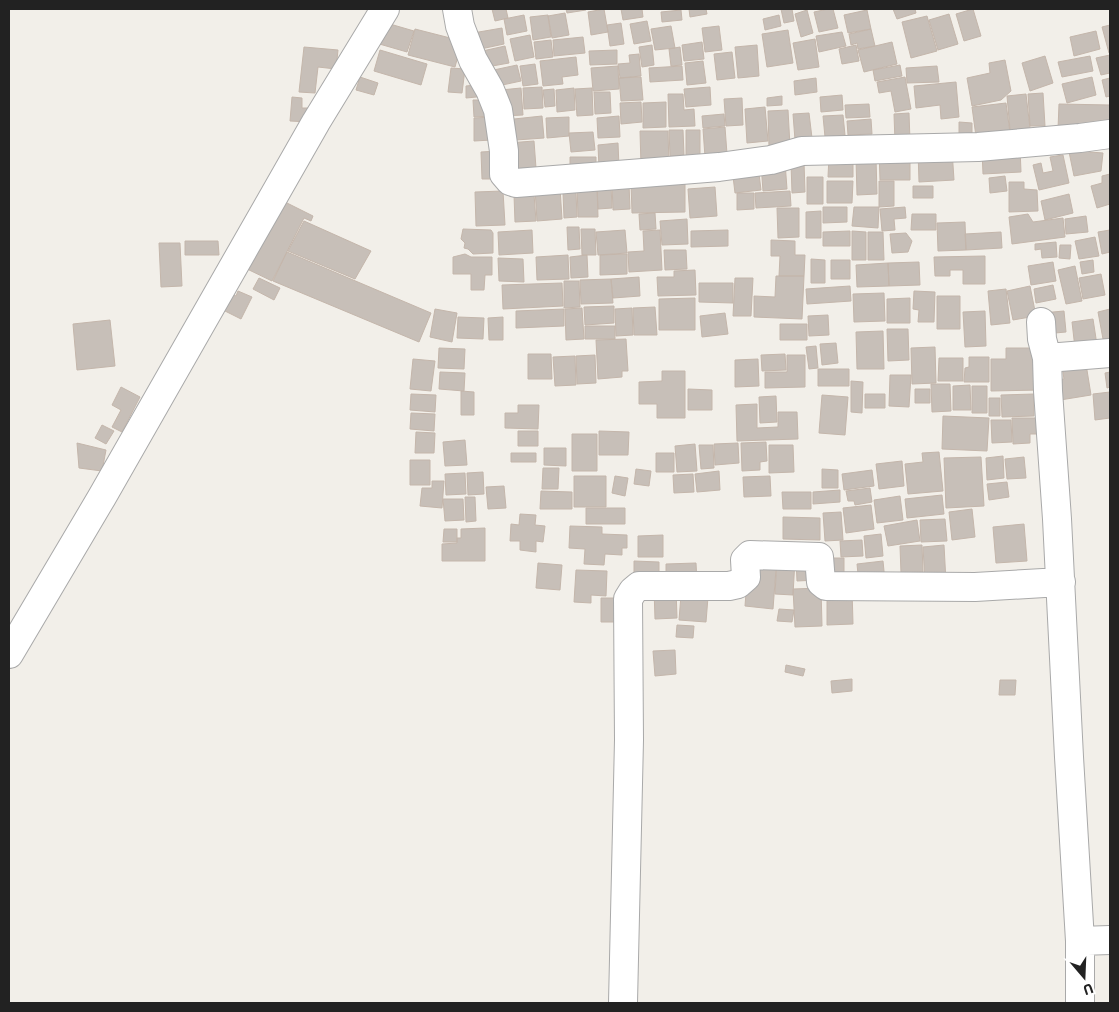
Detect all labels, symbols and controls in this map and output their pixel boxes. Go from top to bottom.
north arrow [1059,952,1109,1002]
text: U [1081,979,1096,999]

